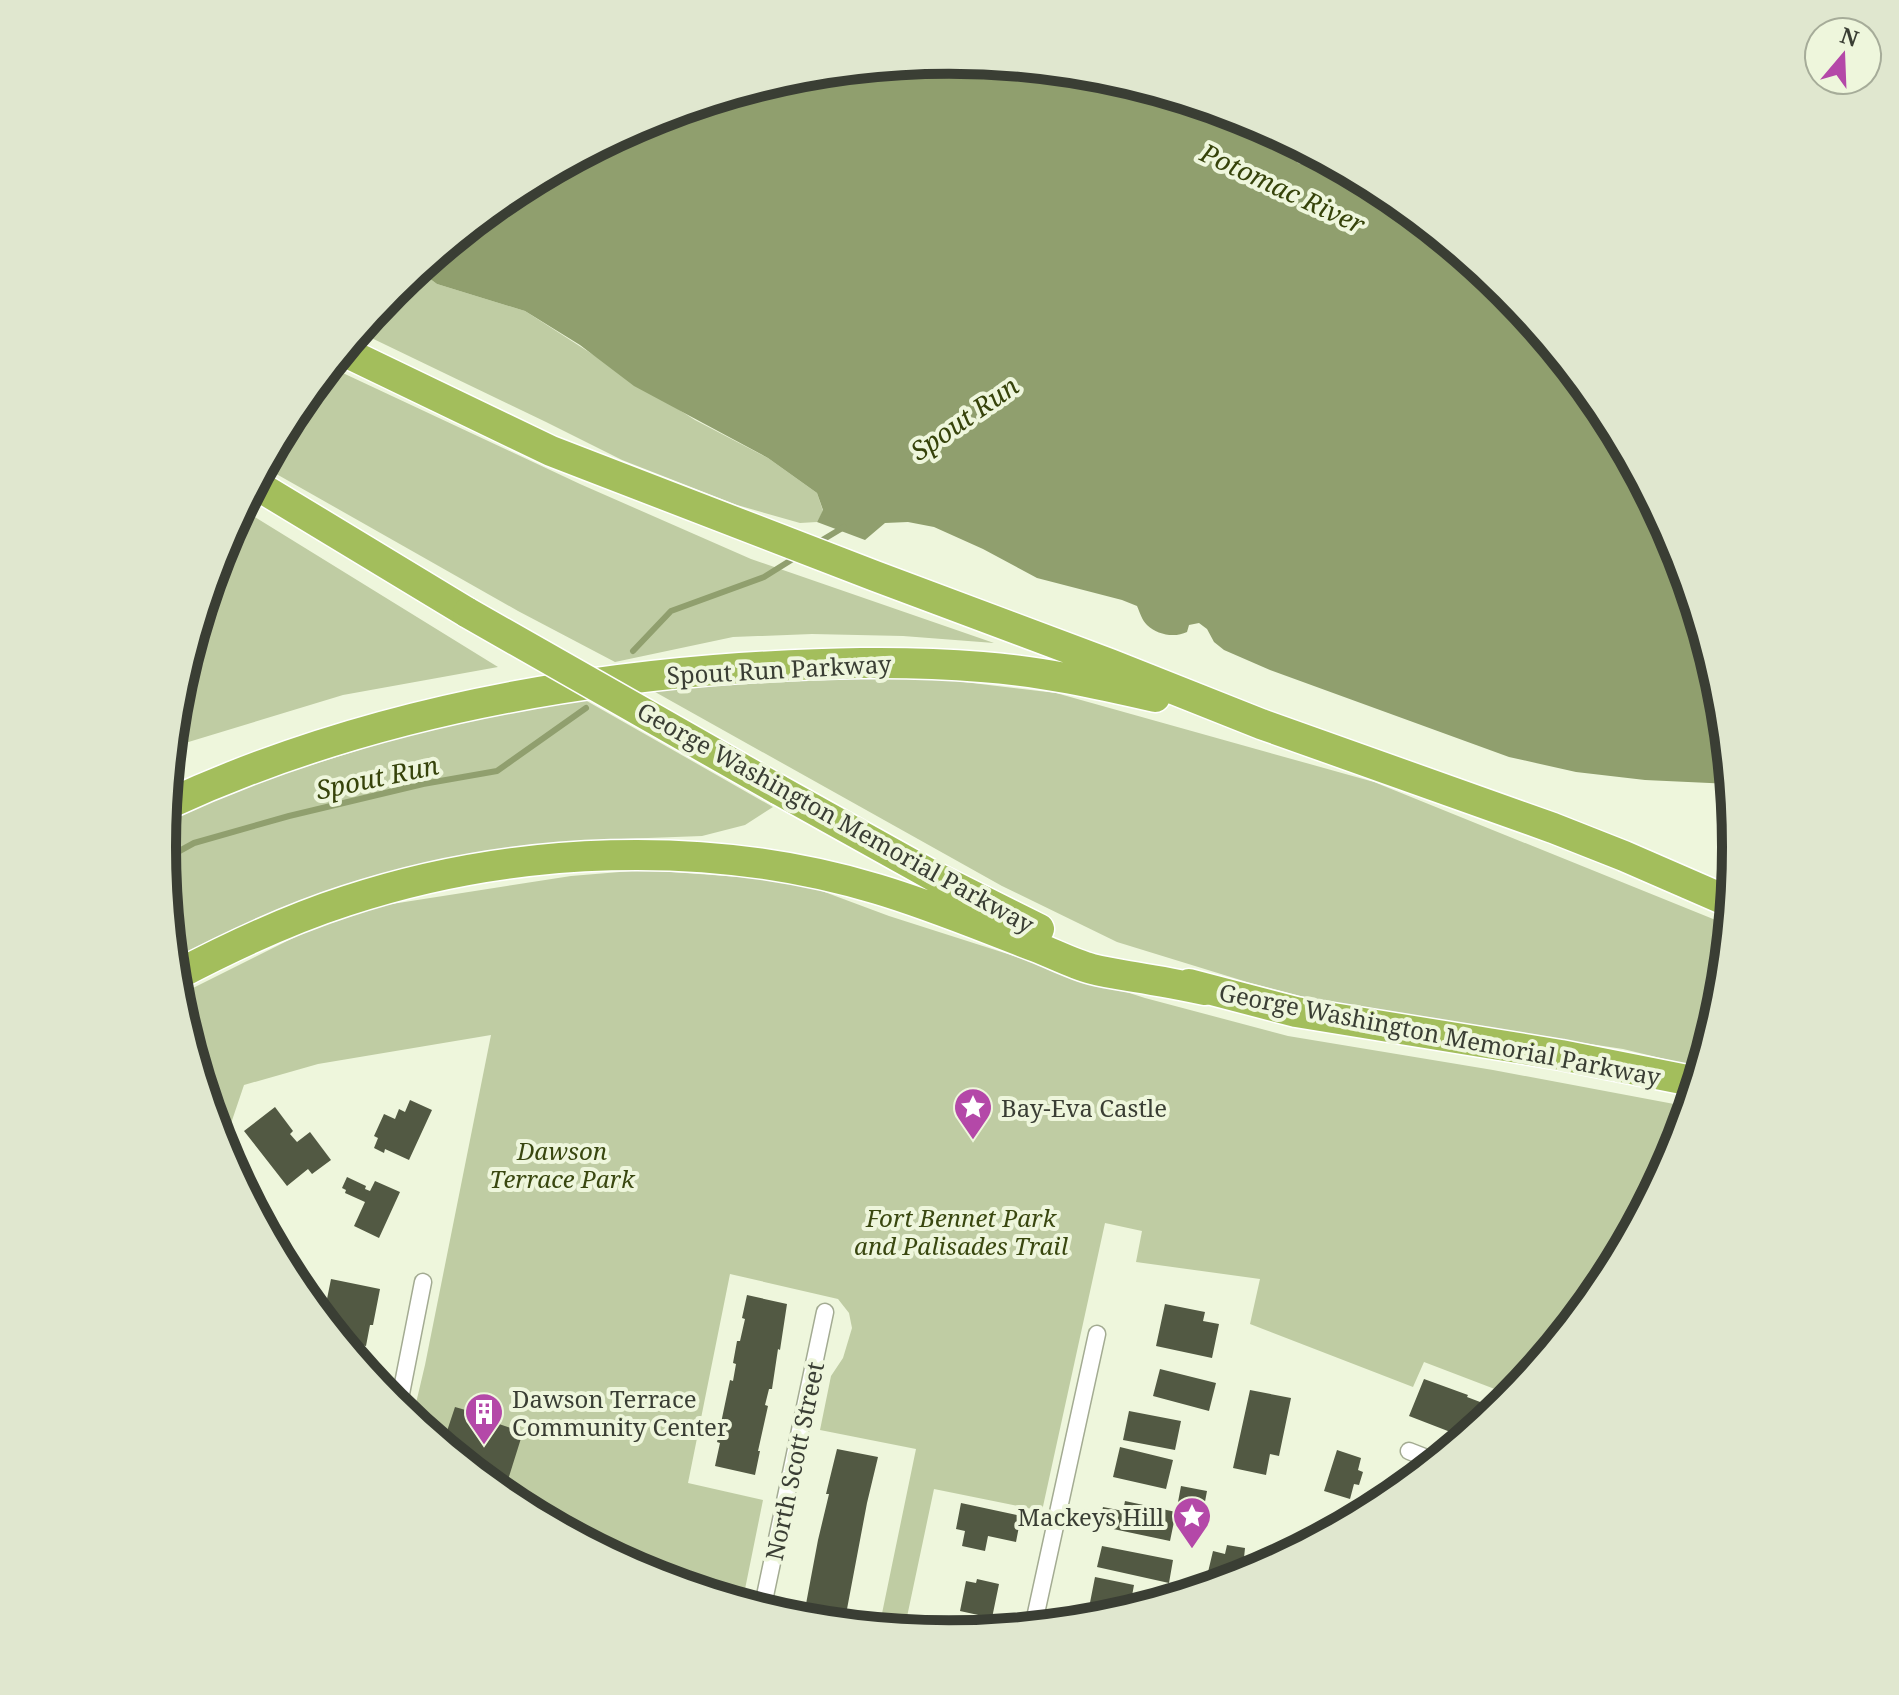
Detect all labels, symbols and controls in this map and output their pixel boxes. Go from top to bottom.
north arrow [1803,16,1883,96]
text: N [1837,19,1863,53]
water label: Potomac River [1194,134,1372,242]
water label: Spout Run [903,367,1026,468]
street label: Spout Run Parkway [666,647,893,691]
street label: George Washington Memorial Parkway [632,694,1041,940]
water label: Spout Run [312,746,442,808]
street label: George Washington Memorial Parkway [1217,975,1664,1093]
place icon: Bay-Eva Castle [952,1086,994,1141]
place label: Bay-Eva Castle [1001,1091,1167,1124]
park label: Dawson Terrace Park [489,1134,636,1195]
park label: Fort Bennet Park and Palisades Trail [854,1201,1069,1262]
street label: North Scott Street [757,1359,831,1563]
place label: Dawson Terrace Community Center [512,1382,728,1443]
building icon: Dawson Terrace Community Center [463,1391,505,1446]
place icon: Mackeys Hill [1171,1495,1213,1550]
place label: Mackeys Hill [1018,1500,1165,1533]

